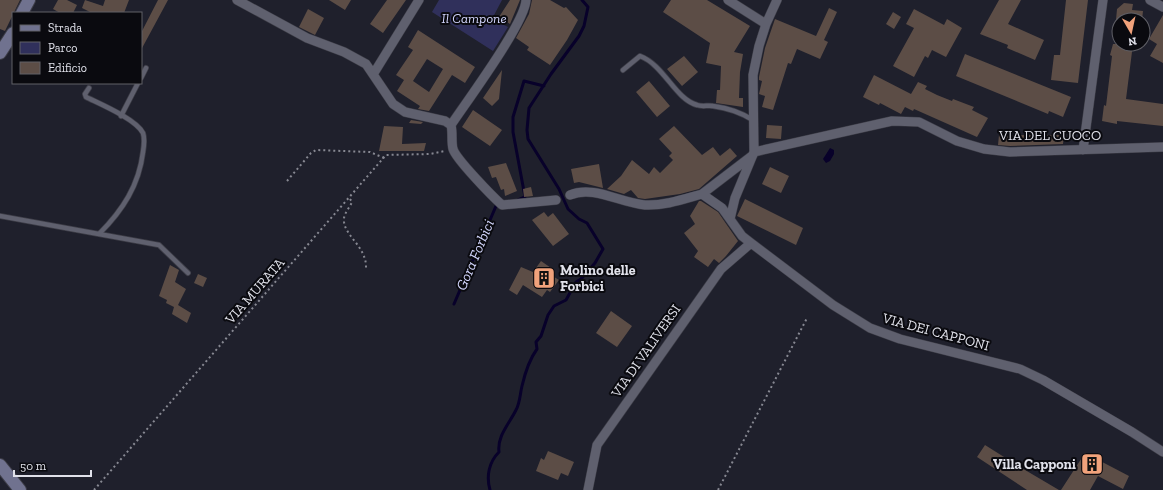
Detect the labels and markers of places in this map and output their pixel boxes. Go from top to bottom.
place label: Molino delle Forbici [560,262,636,295]
building icon: Molino delle Forbici [531,265,557,291]
building icon: Villa Capponi [1079,451,1105,477]
place label: Villa Capponi [993,456,1076,473]

